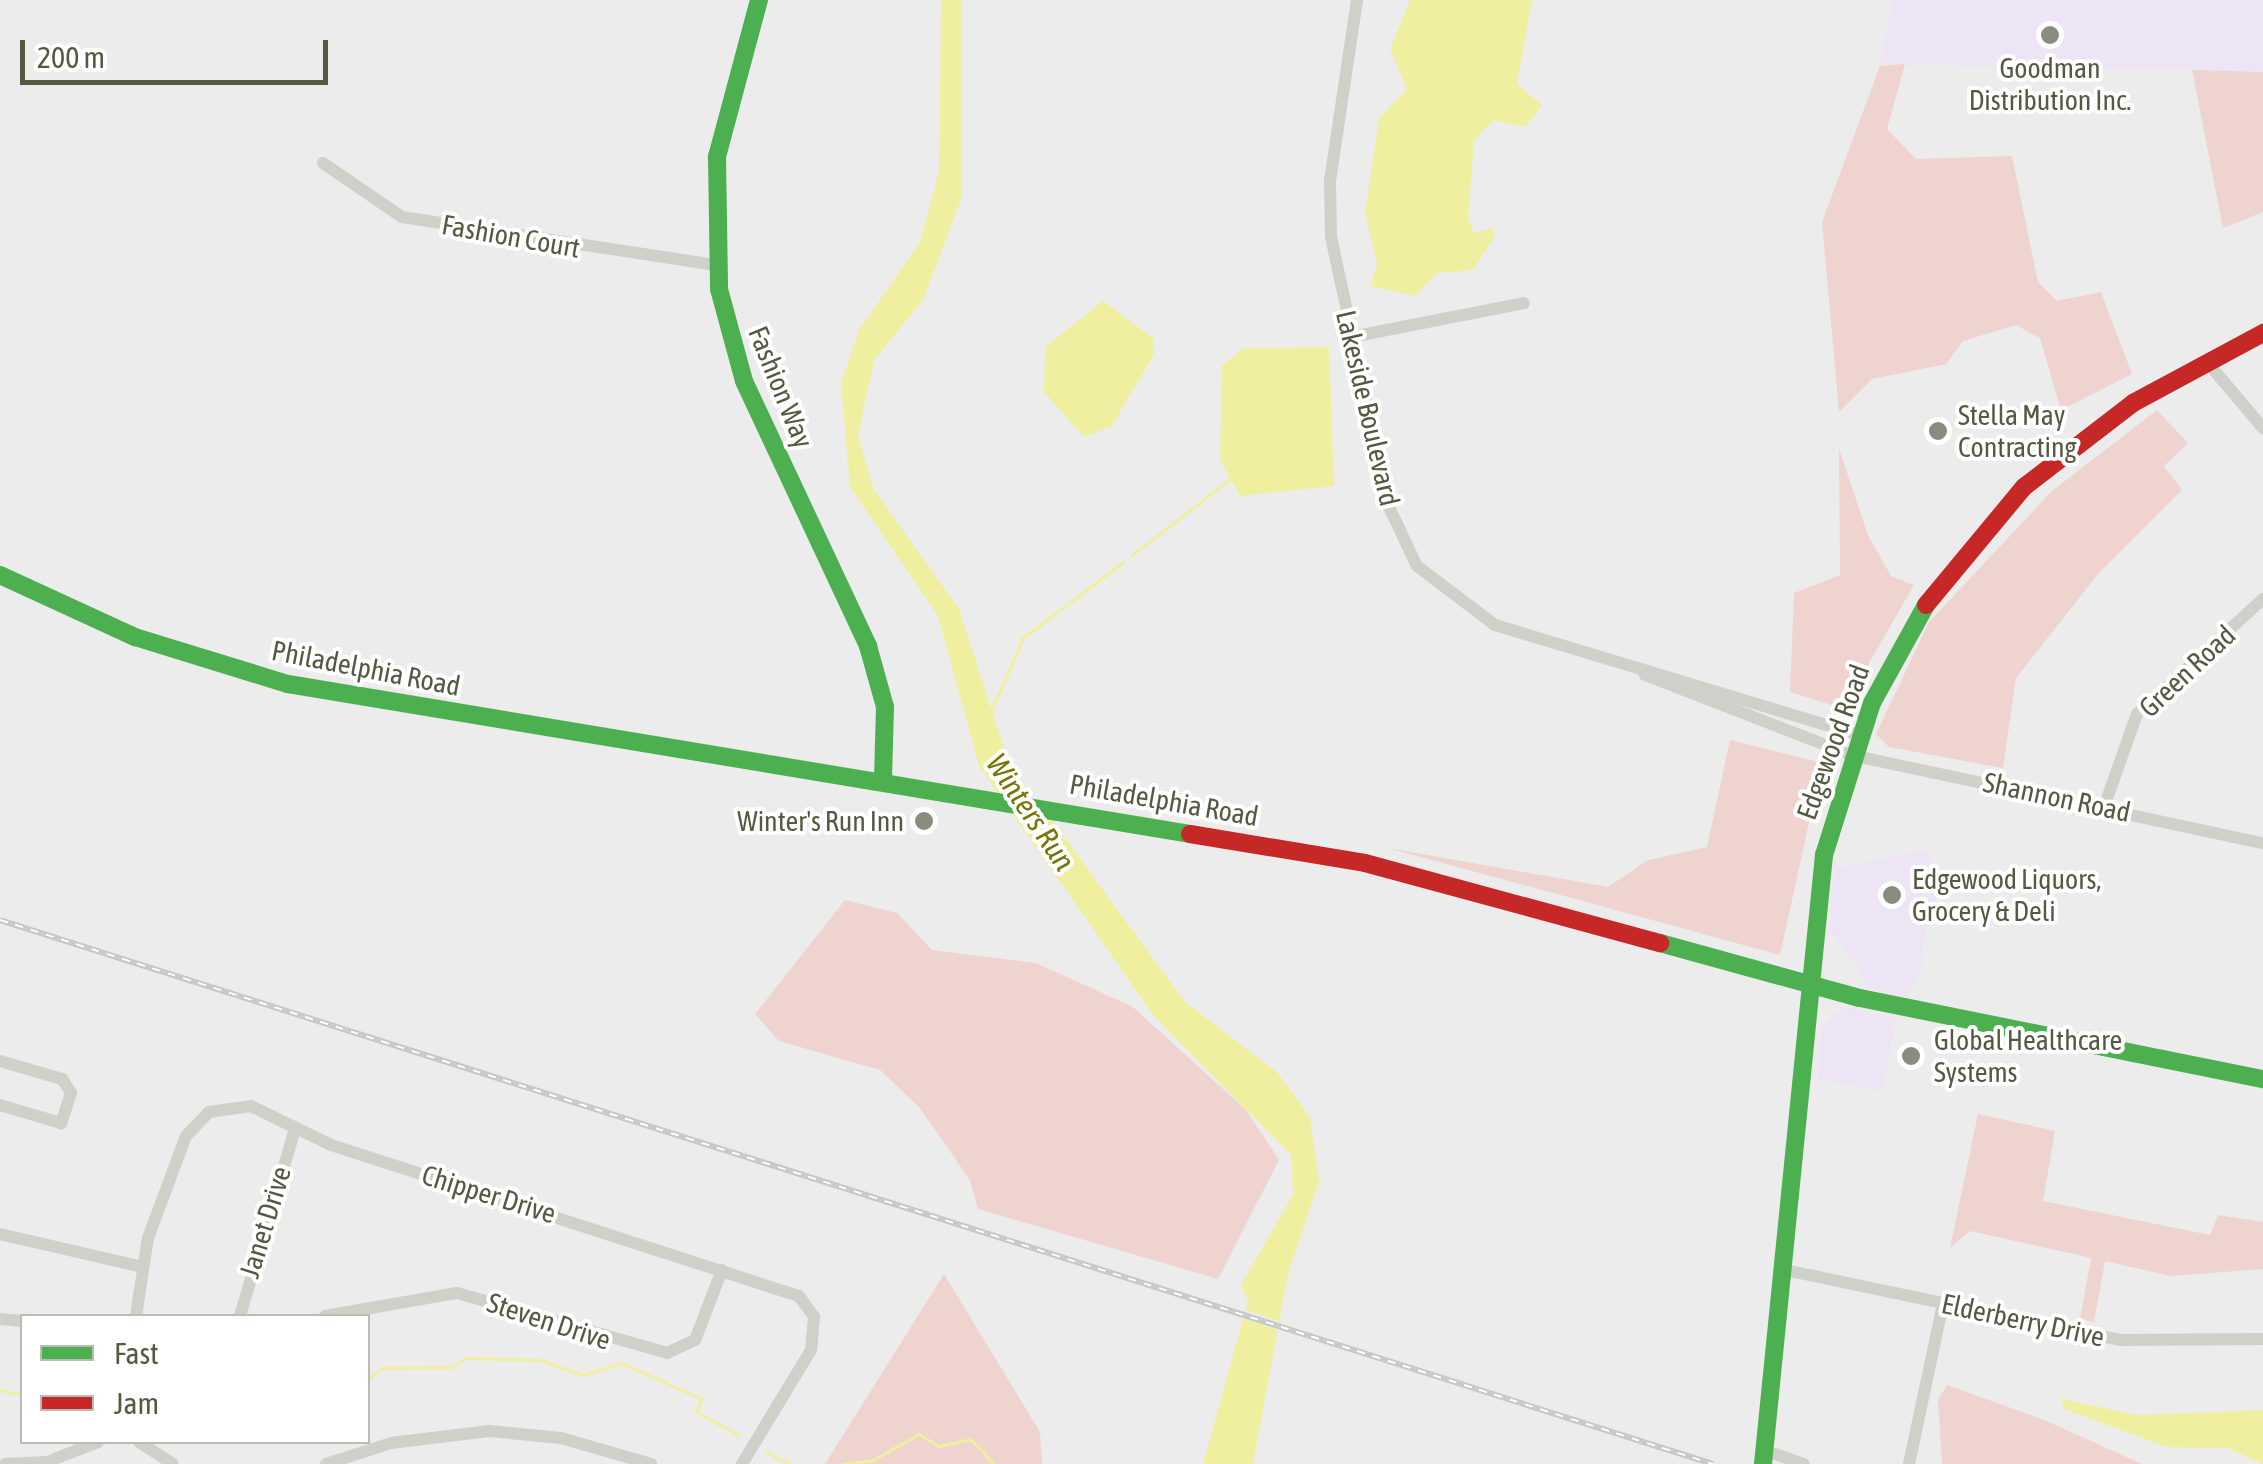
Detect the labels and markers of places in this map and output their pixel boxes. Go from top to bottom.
marker: Goodman Distribution Inc. [2039,24,2061,46]
place label: Goodman Distribution Inc. [1969,51,2131,117]
place label: Stella May Contracting [1958,398,2077,464]
marker: Stella May Contracting [1927,420,1949,442]
place label: Winter's Run Inn [737,804,904,838]
marker: Winter's Run Inn [913,810,935,832]
place label: Edgewood Liquors, Grocery & Deli [1912,862,2101,928]
marker: Edgewood Liquors, Grocery & Deli [1881,884,1903,906]
place label: Global Healthcare Systems [1934,1023,2122,1089]
marker: Global Healthcare Systems [1898,1043,1924,1069]

